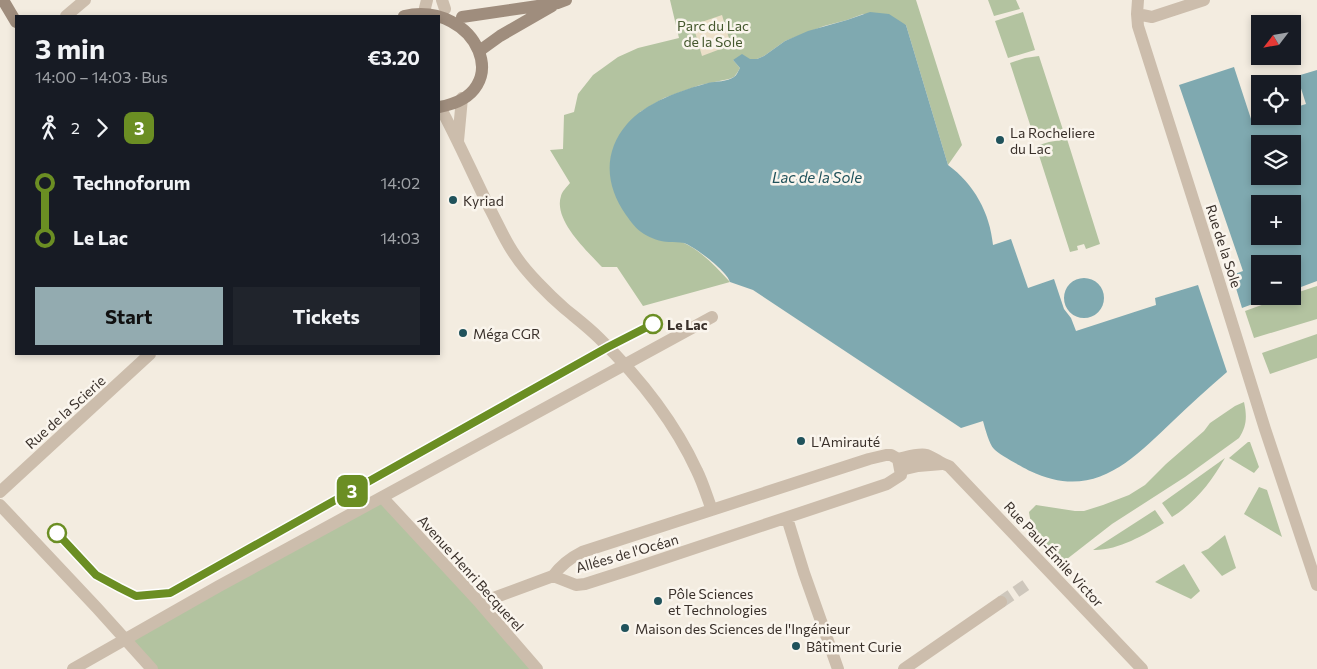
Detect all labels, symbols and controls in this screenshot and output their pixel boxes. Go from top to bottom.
north arrow [1251,15,1301,65]
map controls [1251,15,1301,305]
park label: Parc du Lac de la Sole [677,17,749,50]
text: 3 min [35,31,105,65]
text: €3.20 [367,46,420,69]
text: 14:00 – 14:03 · Bus [35,67,168,86]
button: locate [1251,75,1301,125]
icon: walk [35,114,63,142]
icon: forward [88,114,116,142]
text: 3 [134,117,144,139]
text: 2 [71,118,80,137]
place label: La Rocheliere du Lac [1010,124,1095,157]
marker: La Rocheliere du Lac [994,134,1006,146]
button: layers [1251,135,1301,185]
water label: Lac de la Sole [772,168,862,186]
text: Technoforum [73,171,190,194]
text: 14:02 [381,173,420,192]
place label: Kyriad [463,192,504,209]
marker: Kyriad [447,194,459,206]
button: + [1251,195,1301,245]
street label: Rue de la Sole [1203,202,1245,290]
text: Le Lac [73,226,128,249]
text: 14:03 [380,228,420,247]
button: − [1251,255,1301,305]
button: Start [35,287,223,345]
button: Tickets [233,287,420,345]
marker: Le Lac [643,314,663,334]
place label: Le Lac [667,316,708,333]
place label: Méga CGR [473,325,540,342]
marker: Méga CGR [457,327,469,339]
street label: Rue de la Scierie [22,372,108,452]
place label: L'Amirauté [811,433,880,450]
marker: L'Amirauté [795,435,807,447]
line badge: 3 [336,475,368,507]
text: 3 [347,480,357,502]
street label: Rue Paul-Émile Victor [1001,498,1108,611]
street label: Avenue Henri Becquerel [414,512,528,634]
unlabelled marker [47,523,67,543]
street label: Allées de l'Océan [574,530,680,576]
place label: Pôle Sciences et Technologies [668,585,767,618]
marker: Pôle Sciences et Technologies [652,595,664,607]
place label: Maison des Sciences de l'Ingénieur [635,620,851,637]
marker: Maison des Sciences de l'Ingénieur [619,622,631,634]
place label: Bâtiment Curie [806,638,902,655]
marker: Bâtiment Curie [790,640,802,652]

